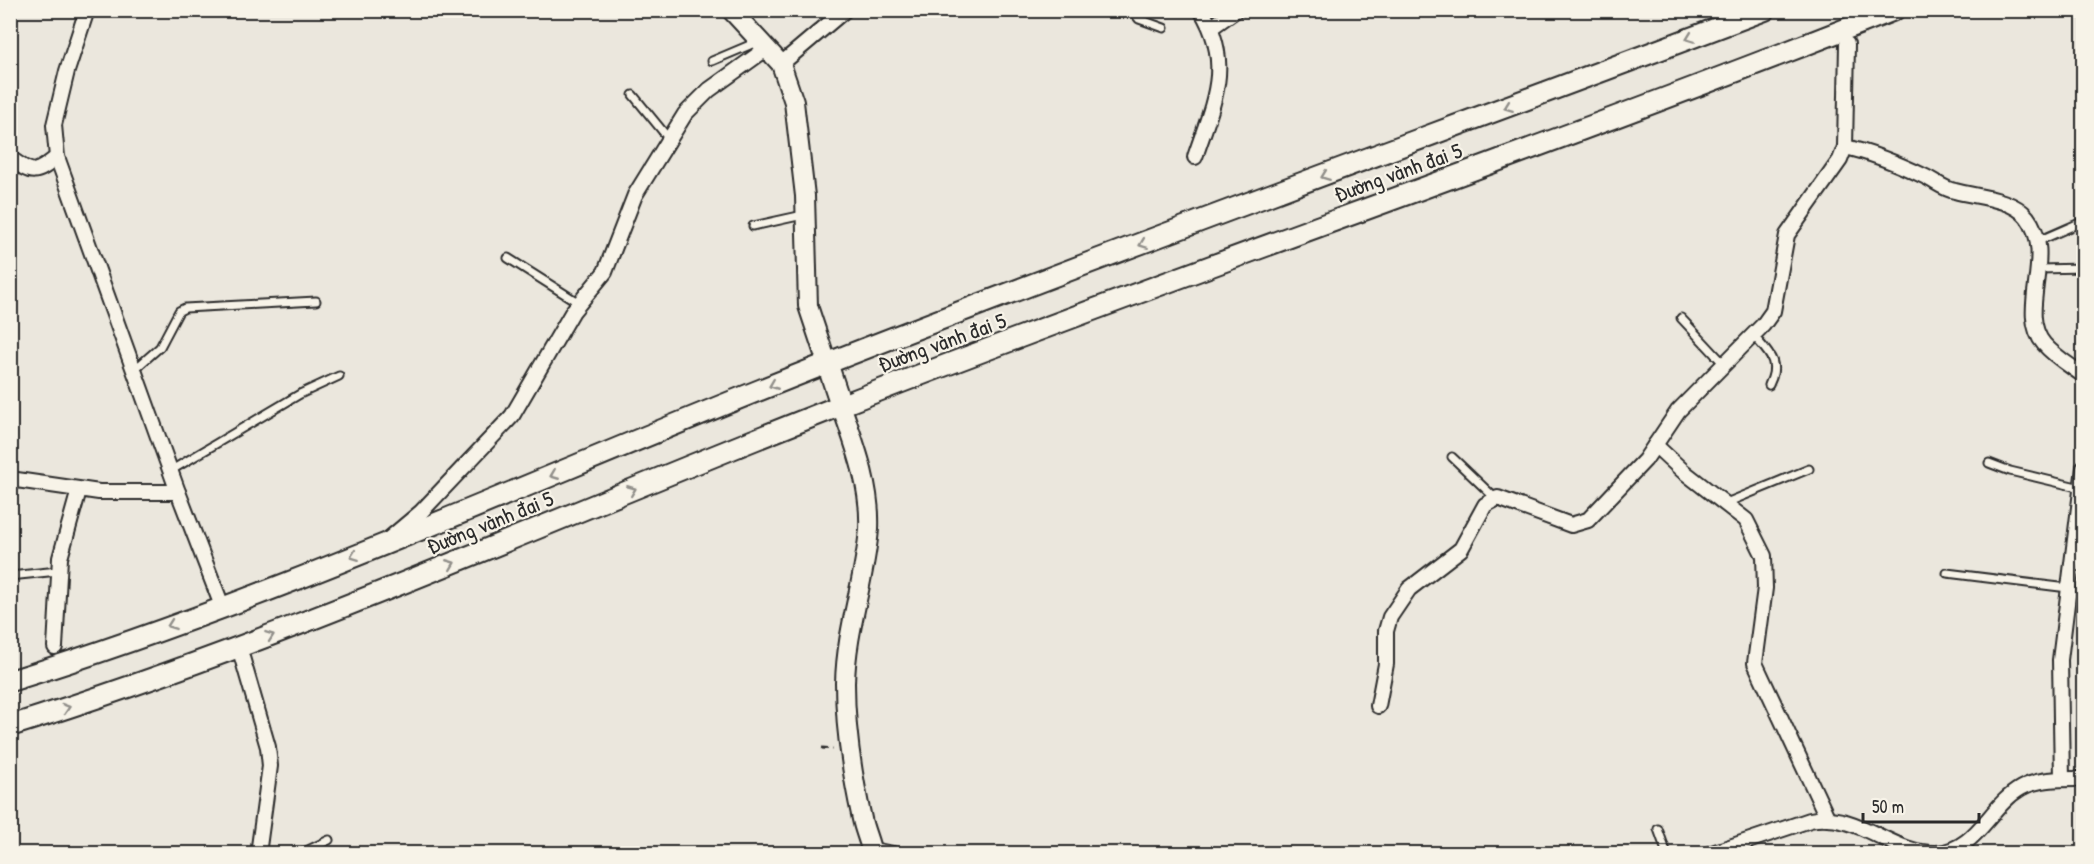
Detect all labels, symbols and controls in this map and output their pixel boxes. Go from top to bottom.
one-way arrow [1686,31,1696,44]
one-way arrow [1503,100,1514,112]
street label: Đường vành đai 5 [1330,135,1466,209]
one-way arrow [1321,168,1331,181]
one-way arrow [1138,237,1149,250]
street label: Đường vành đai 5 [874,305,1010,379]
one-way arrow [769,378,780,390]
one-way arrow [549,468,560,480]
street label: Đường vành đai 5 [422,483,558,561]
one-way arrow [625,485,636,497]
one-way arrow [349,548,359,561]
one-way arrow [445,559,456,571]
one-way arrow [166,617,177,630]
one-way arrow [264,631,275,643]
one-way arrow [60,703,71,715]
scale bar [1863,786,1978,824]
text: 50 m [1872,794,1904,819]

